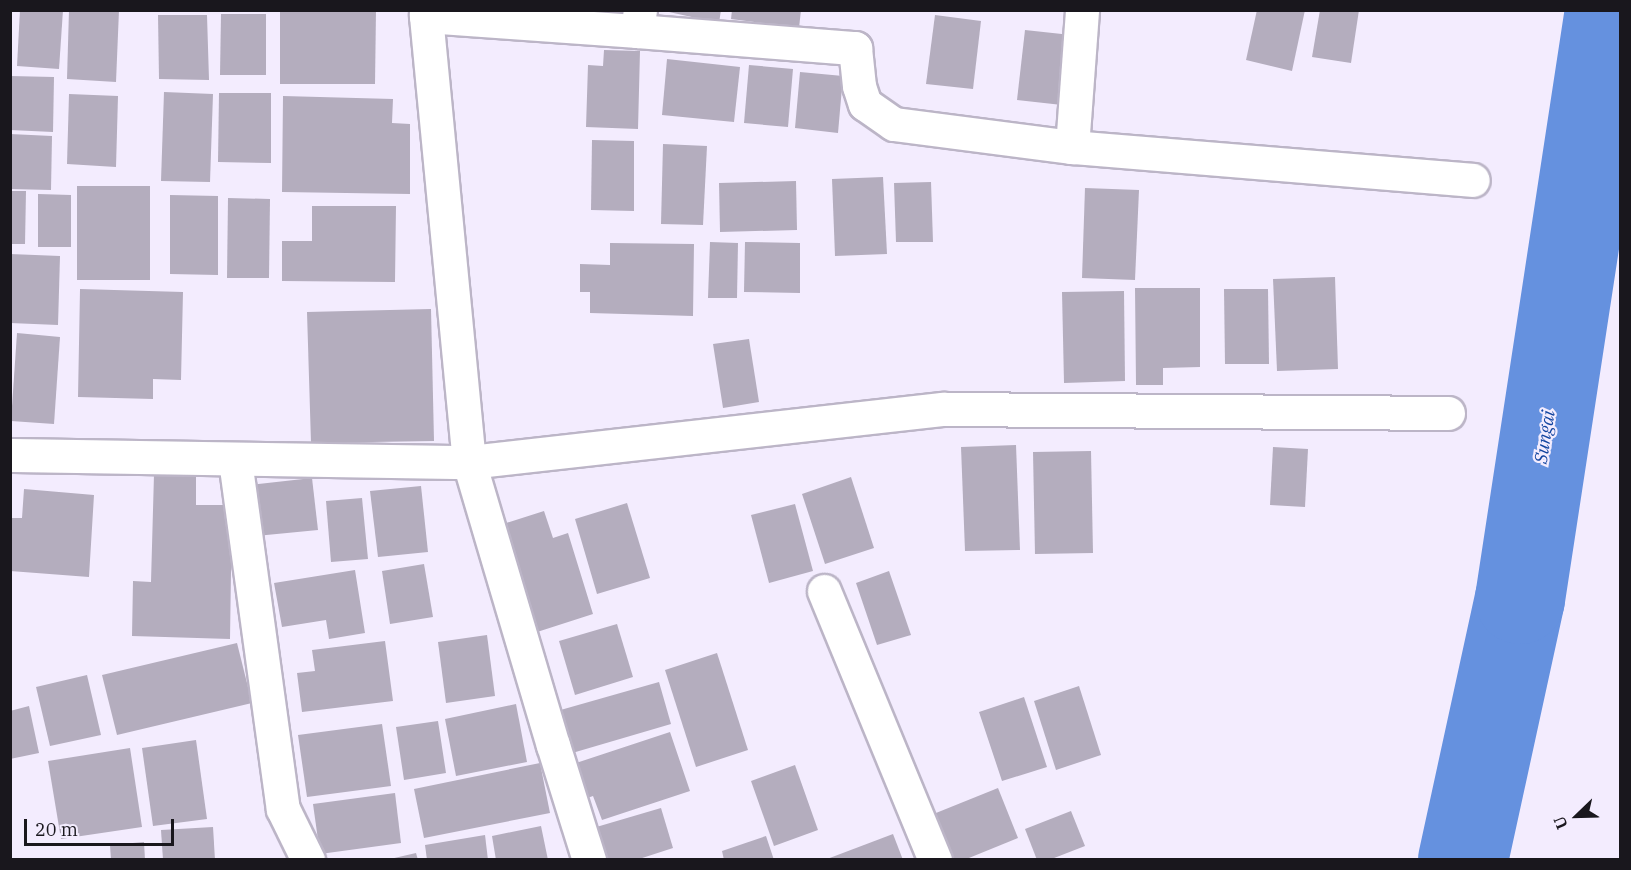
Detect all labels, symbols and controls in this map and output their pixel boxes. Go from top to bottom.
water label: Sungai [1530,409,1560,465]
north arrow [1547,786,1607,846]
scale bar [27,807,177,845]
text: U [1549,813,1572,833]
text: 20 m [35,818,78,841]

